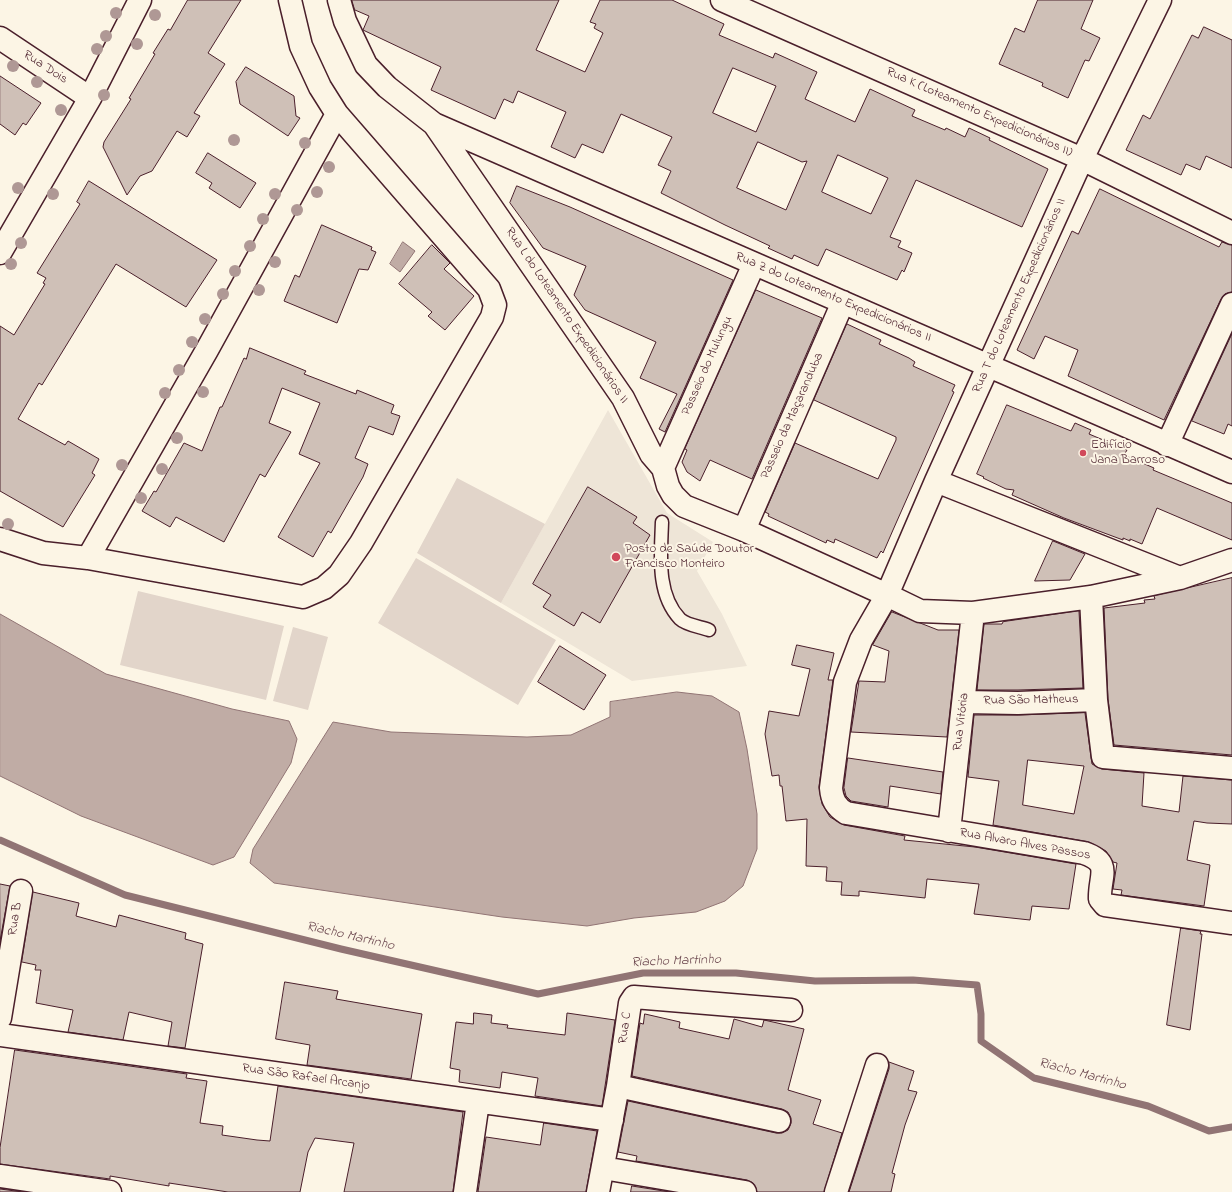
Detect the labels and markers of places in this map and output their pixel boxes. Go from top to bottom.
place label: Edifício Jana Barroso [1091,438,1165,469]
marker: Edifício Jana Barroso [1078,448,1088,458]
place label: Posto de Saúde Doutor Francisco Monteiro [625,542,754,573]
marker: Posto de Saúde Doutor Francisco Monteiro [610,551,622,563]

